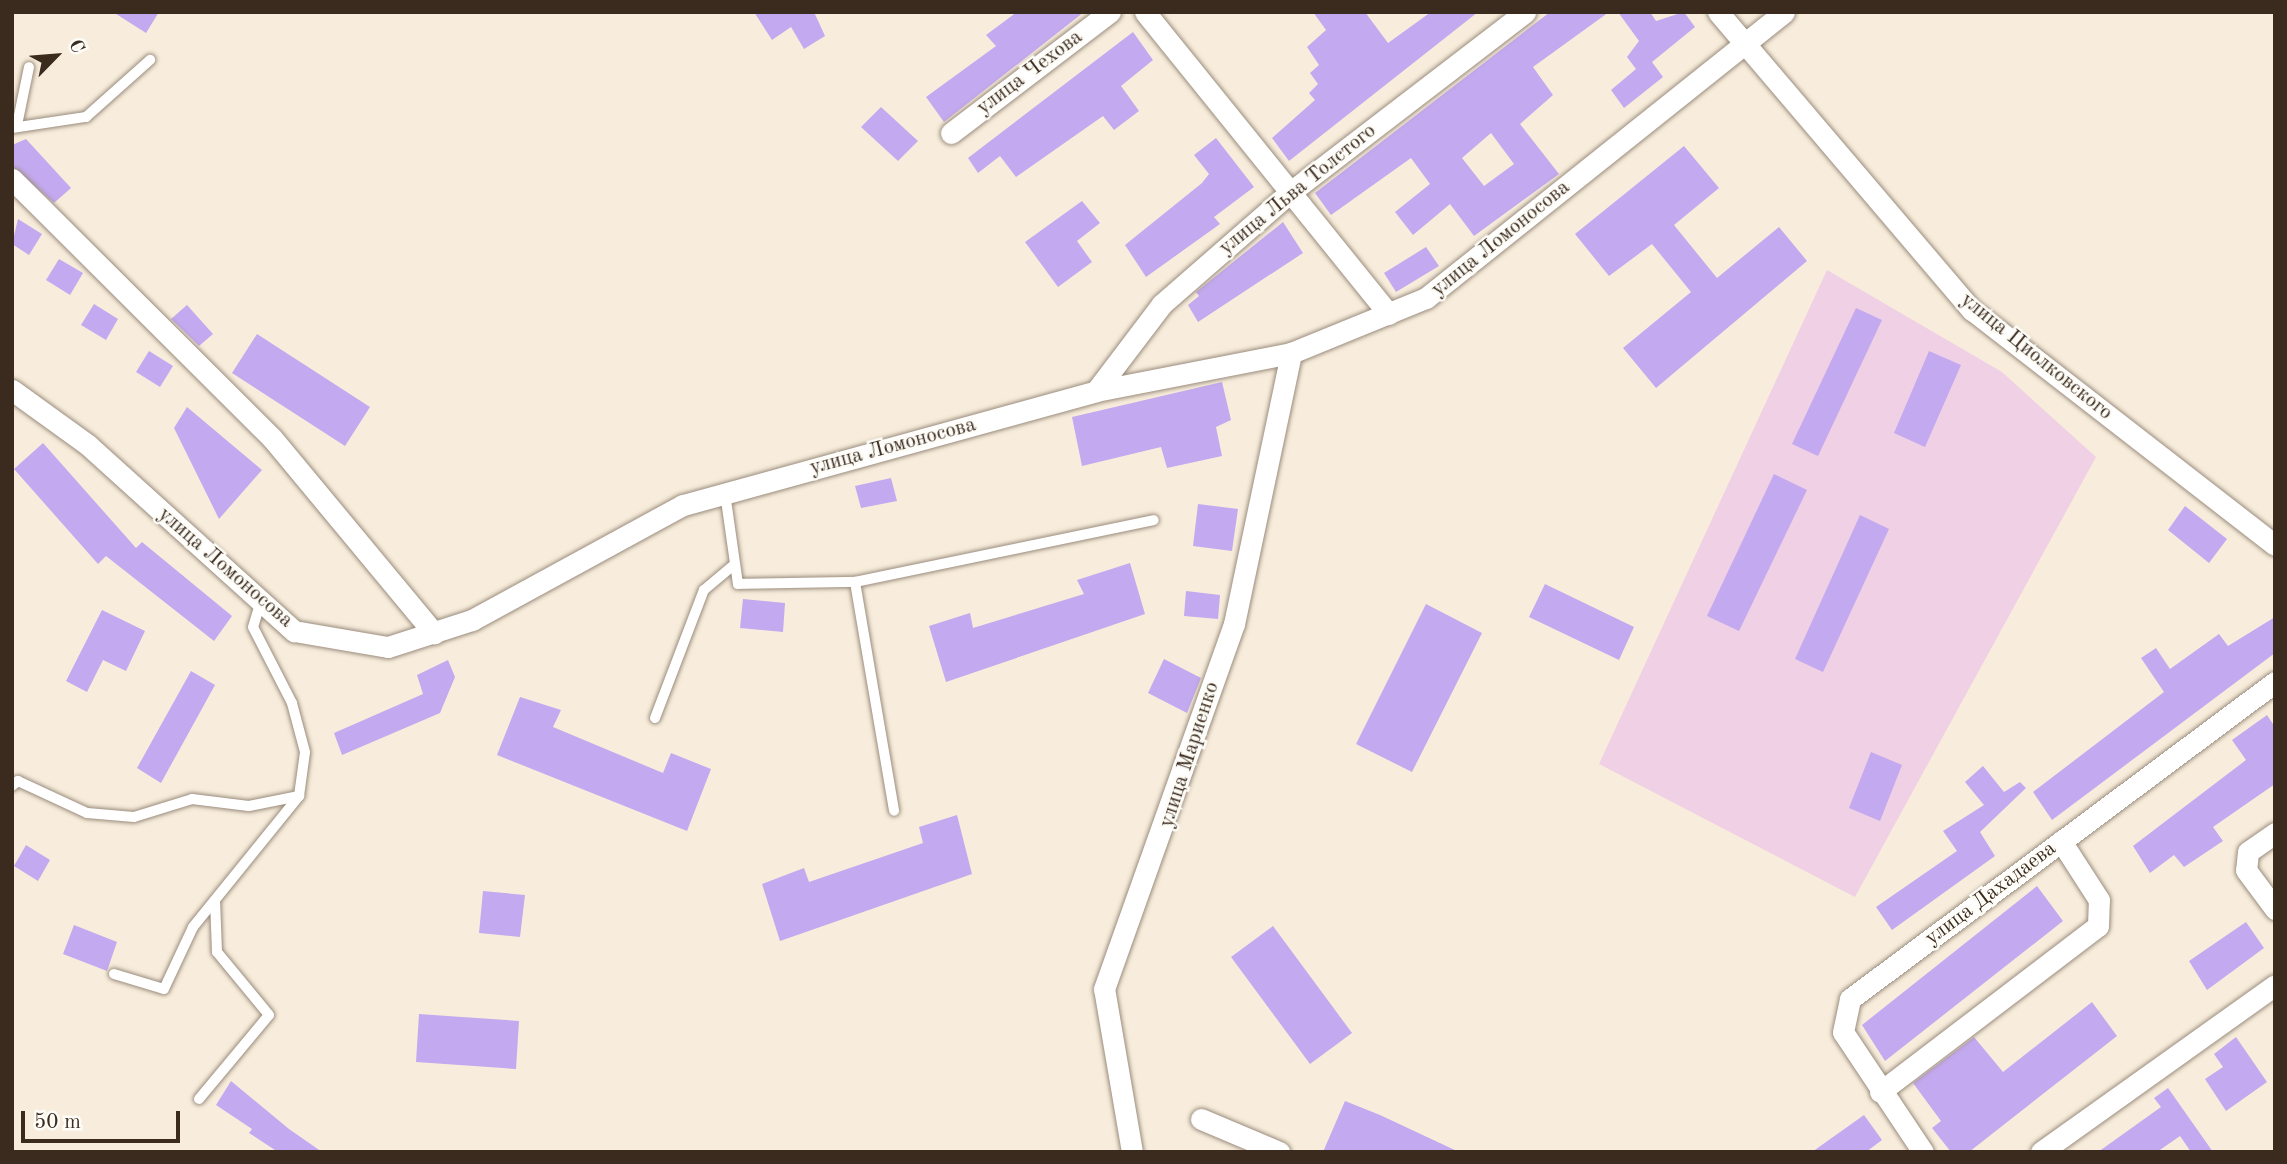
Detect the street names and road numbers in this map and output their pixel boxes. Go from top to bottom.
street label: улица Чехова [972,25,1088,121]
street label: улица Льва Толстого [1214,119,1382,261]
street label: улица Ломоносова [1427,175,1575,303]
street label: улица Циолковского [1955,288,2117,426]
street label: улица Ломоносова [807,413,979,481]
street label: улица Ломоносова [152,502,298,634]
street label: улица Мариенко [1155,679,1225,831]
street label: улица Дахадаева [1920,837,2062,951]

